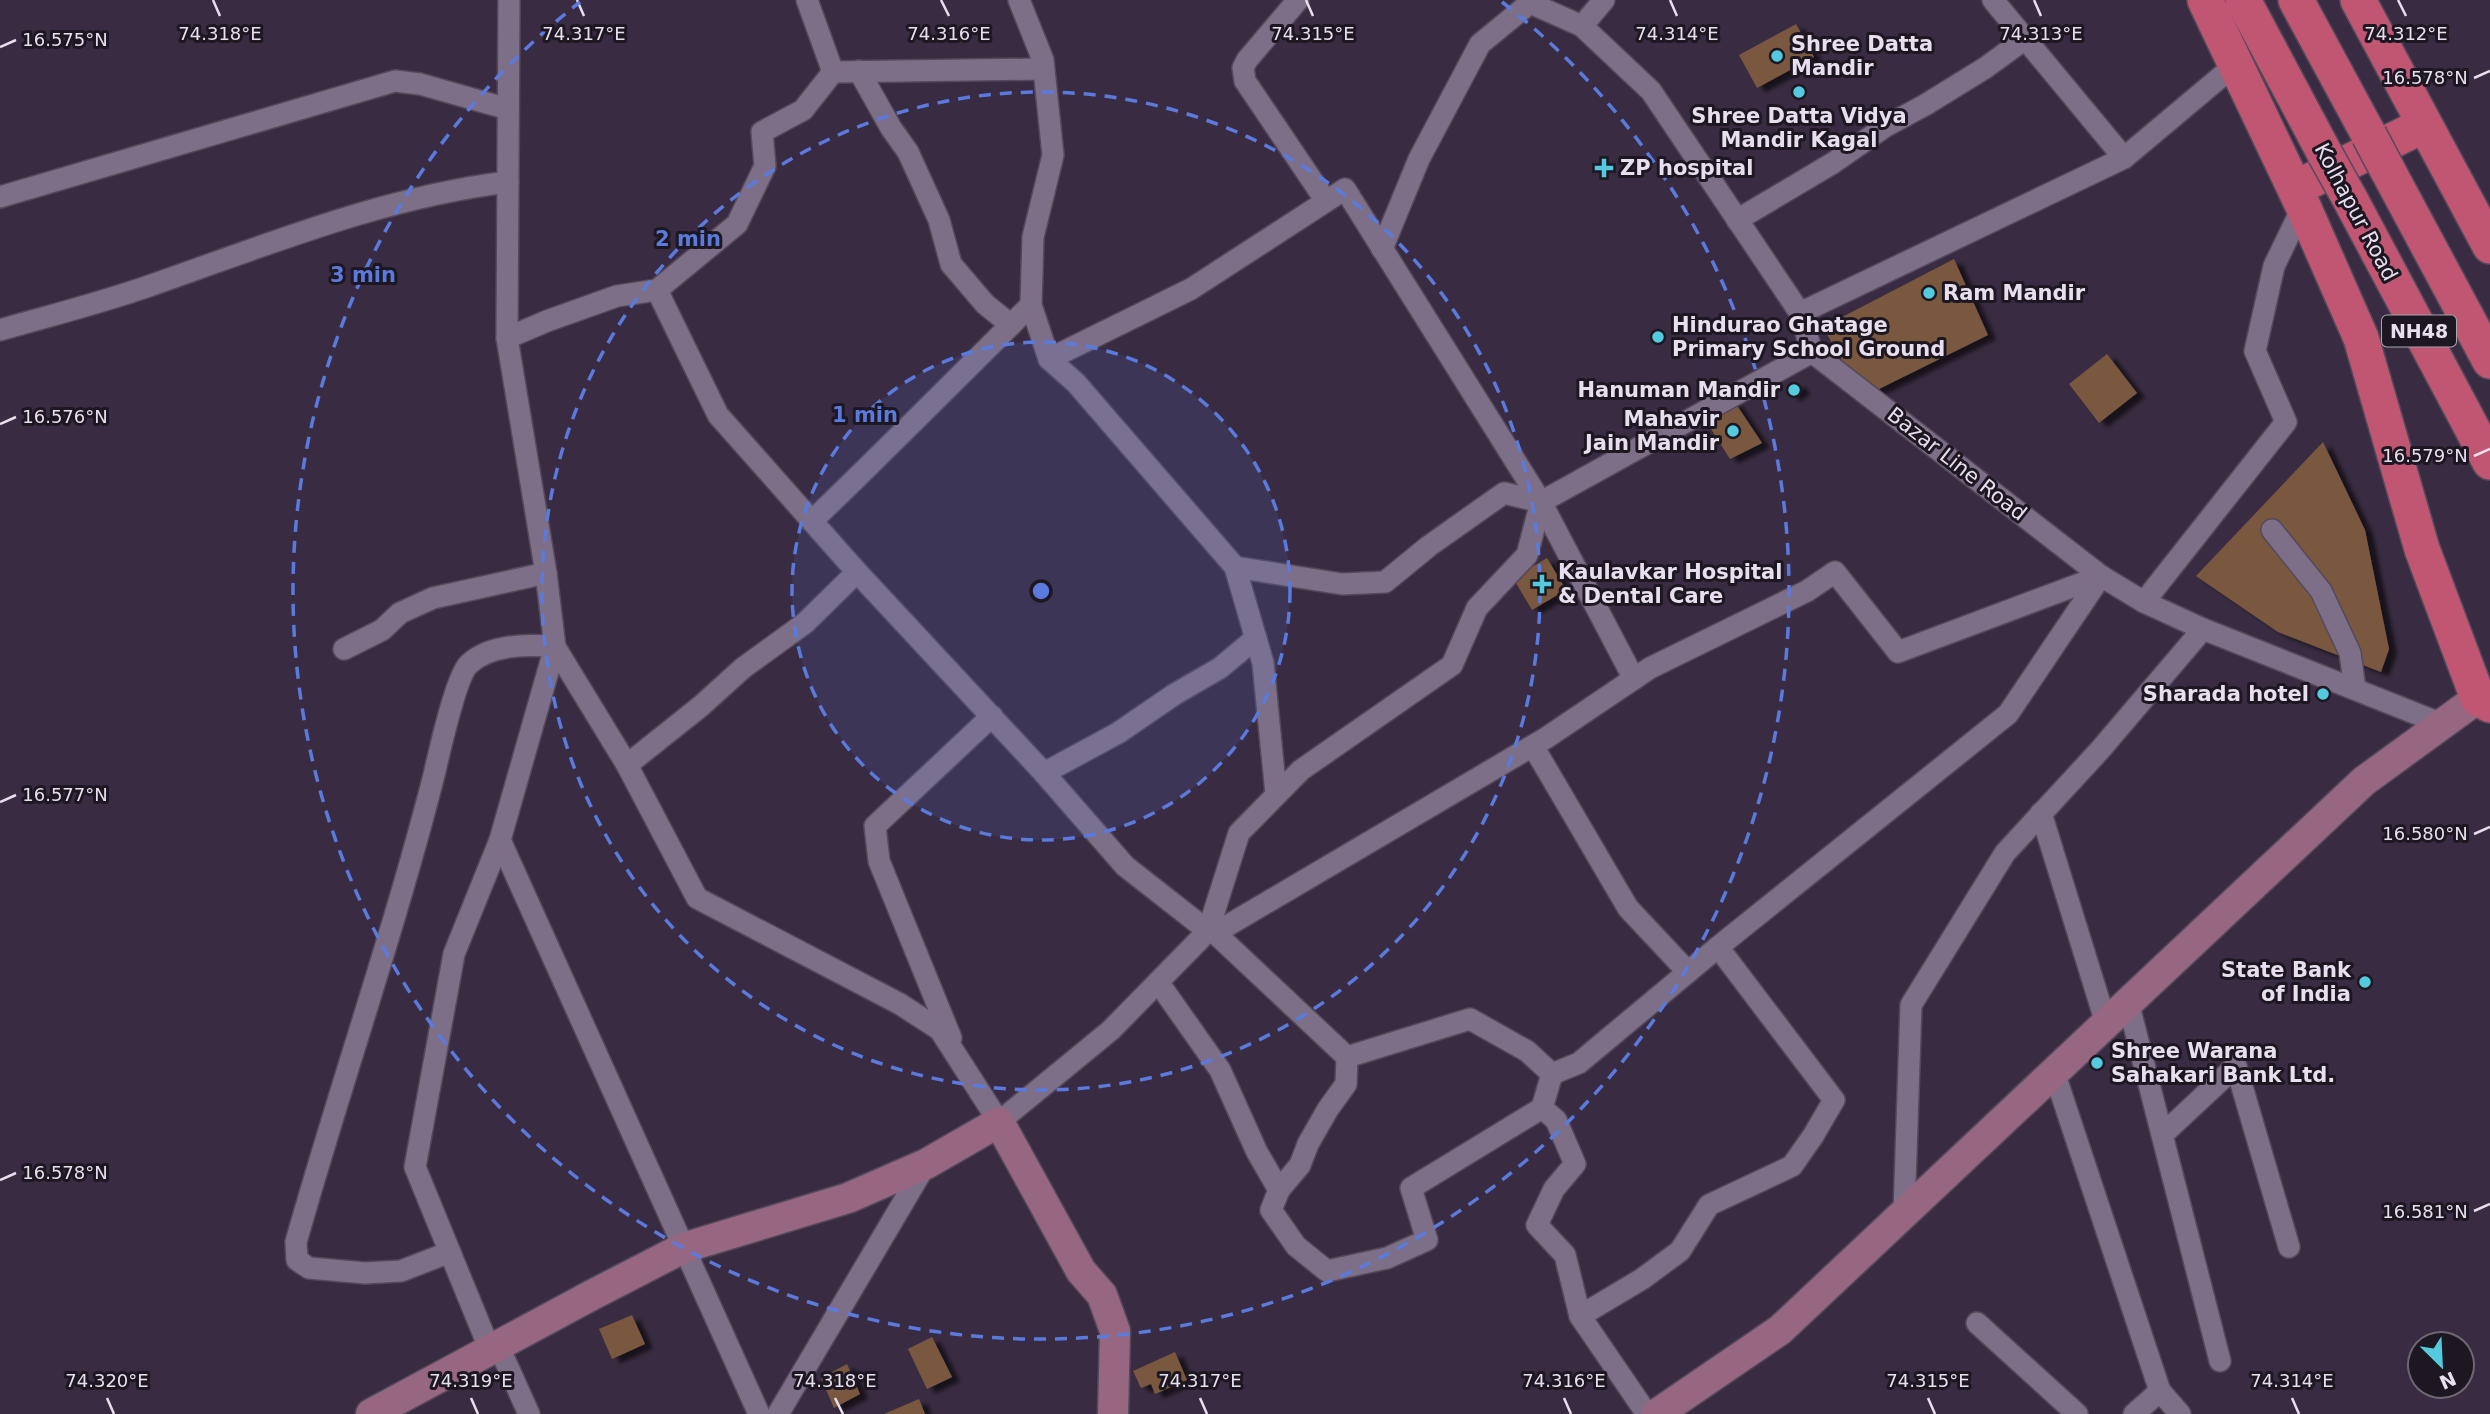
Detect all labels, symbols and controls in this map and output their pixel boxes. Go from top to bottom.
text: 74.318°E [178,23,262,44]
text: 74.317°E [542,23,626,44]
text: 74.316°E [907,23,991,44]
text: 74.315°E [1271,23,1355,44]
text: 74.314°E [1635,23,1719,44]
text: 74.313°E [1999,23,2083,44]
text: 74.312°E [2364,23,2448,44]
text: 16.575°N [22,29,108,50]
place label: Shree Datta Mandir [1791,32,1933,80]
marker: Shree Datta Mandir [1769,48,1785,64]
text: 16.578°N [2382,67,2468,88]
marker: Shree Datta Vidya Mandir Kagal [1791,84,1807,100]
place label: Shree Datta Vidya Mandir Kagal [1691,104,1907,152]
street label: Kolhapur Road [2310,139,2402,285]
place label: ZP hospital [1620,156,1753,180]
marker: ZP hospital [1594,158,1614,178]
text: 2 min [655,227,721,251]
text: 3 min [330,263,396,287]
place label: Ram Mandir [1943,281,2086,305]
marker: Ram Mandir [1921,285,1937,301]
place label: Hindurao Ghatage Primary School Ground [1672,313,1945,361]
road number: NH48 [2382,316,2456,346]
marker: Hindurao Ghatage Primary School Ground [1650,329,1666,345]
place label: Hanuman Mandir [1577,378,1781,402]
marker: Hanuman Mandir [1786,382,1802,398]
street label: Bazar Line Road [1883,402,2031,526]
text: 1 min [832,403,898,427]
text: 16.576°N [22,406,108,427]
place label: Mahavir Jain Mandir [1583,407,1720,455]
marker: Mahavir Jain Mandir [1725,423,1741,439]
text: 16.579°N [2382,445,2468,466]
place label: Kaulavkar Hospital & Dental Care [1558,560,1782,608]
marker: Kaulavkar Hospital & Dental Care [1532,574,1552,594]
centre of rings [1029,579,1053,603]
place label: Sharada hotel [2143,682,2309,706]
marker: Sharada hotel [2315,686,2331,702]
text: 16.577°N [22,784,108,805]
text: 16.580°N [2382,823,2468,844]
place label: State Bank of India [2221,958,2352,1006]
marker: State Bank of India [2357,974,2373,990]
place label: Shree Warana Sahakari Bank Ltd. [2111,1039,2335,1087]
marker: Shree Warana Sahakari Bank Ltd. [2089,1055,2105,1071]
text: 16.578°N [22,1162,108,1183]
text: 16.581°N [2382,1201,2468,1222]
north arrow [2406,1330,2476,1400]
text: N [2436,1367,2460,1394]
text: 74.320°E [65,1370,149,1391]
text: 74.319°E [429,1370,513,1391]
text: 74.318°E [793,1370,877,1391]
text: 74.317°E [1158,1370,1242,1391]
text: 74.316°E [1522,1370,1606,1391]
text: 74.315°E [1886,1370,1970,1391]
text: 74.314°E [2250,1370,2334,1391]

